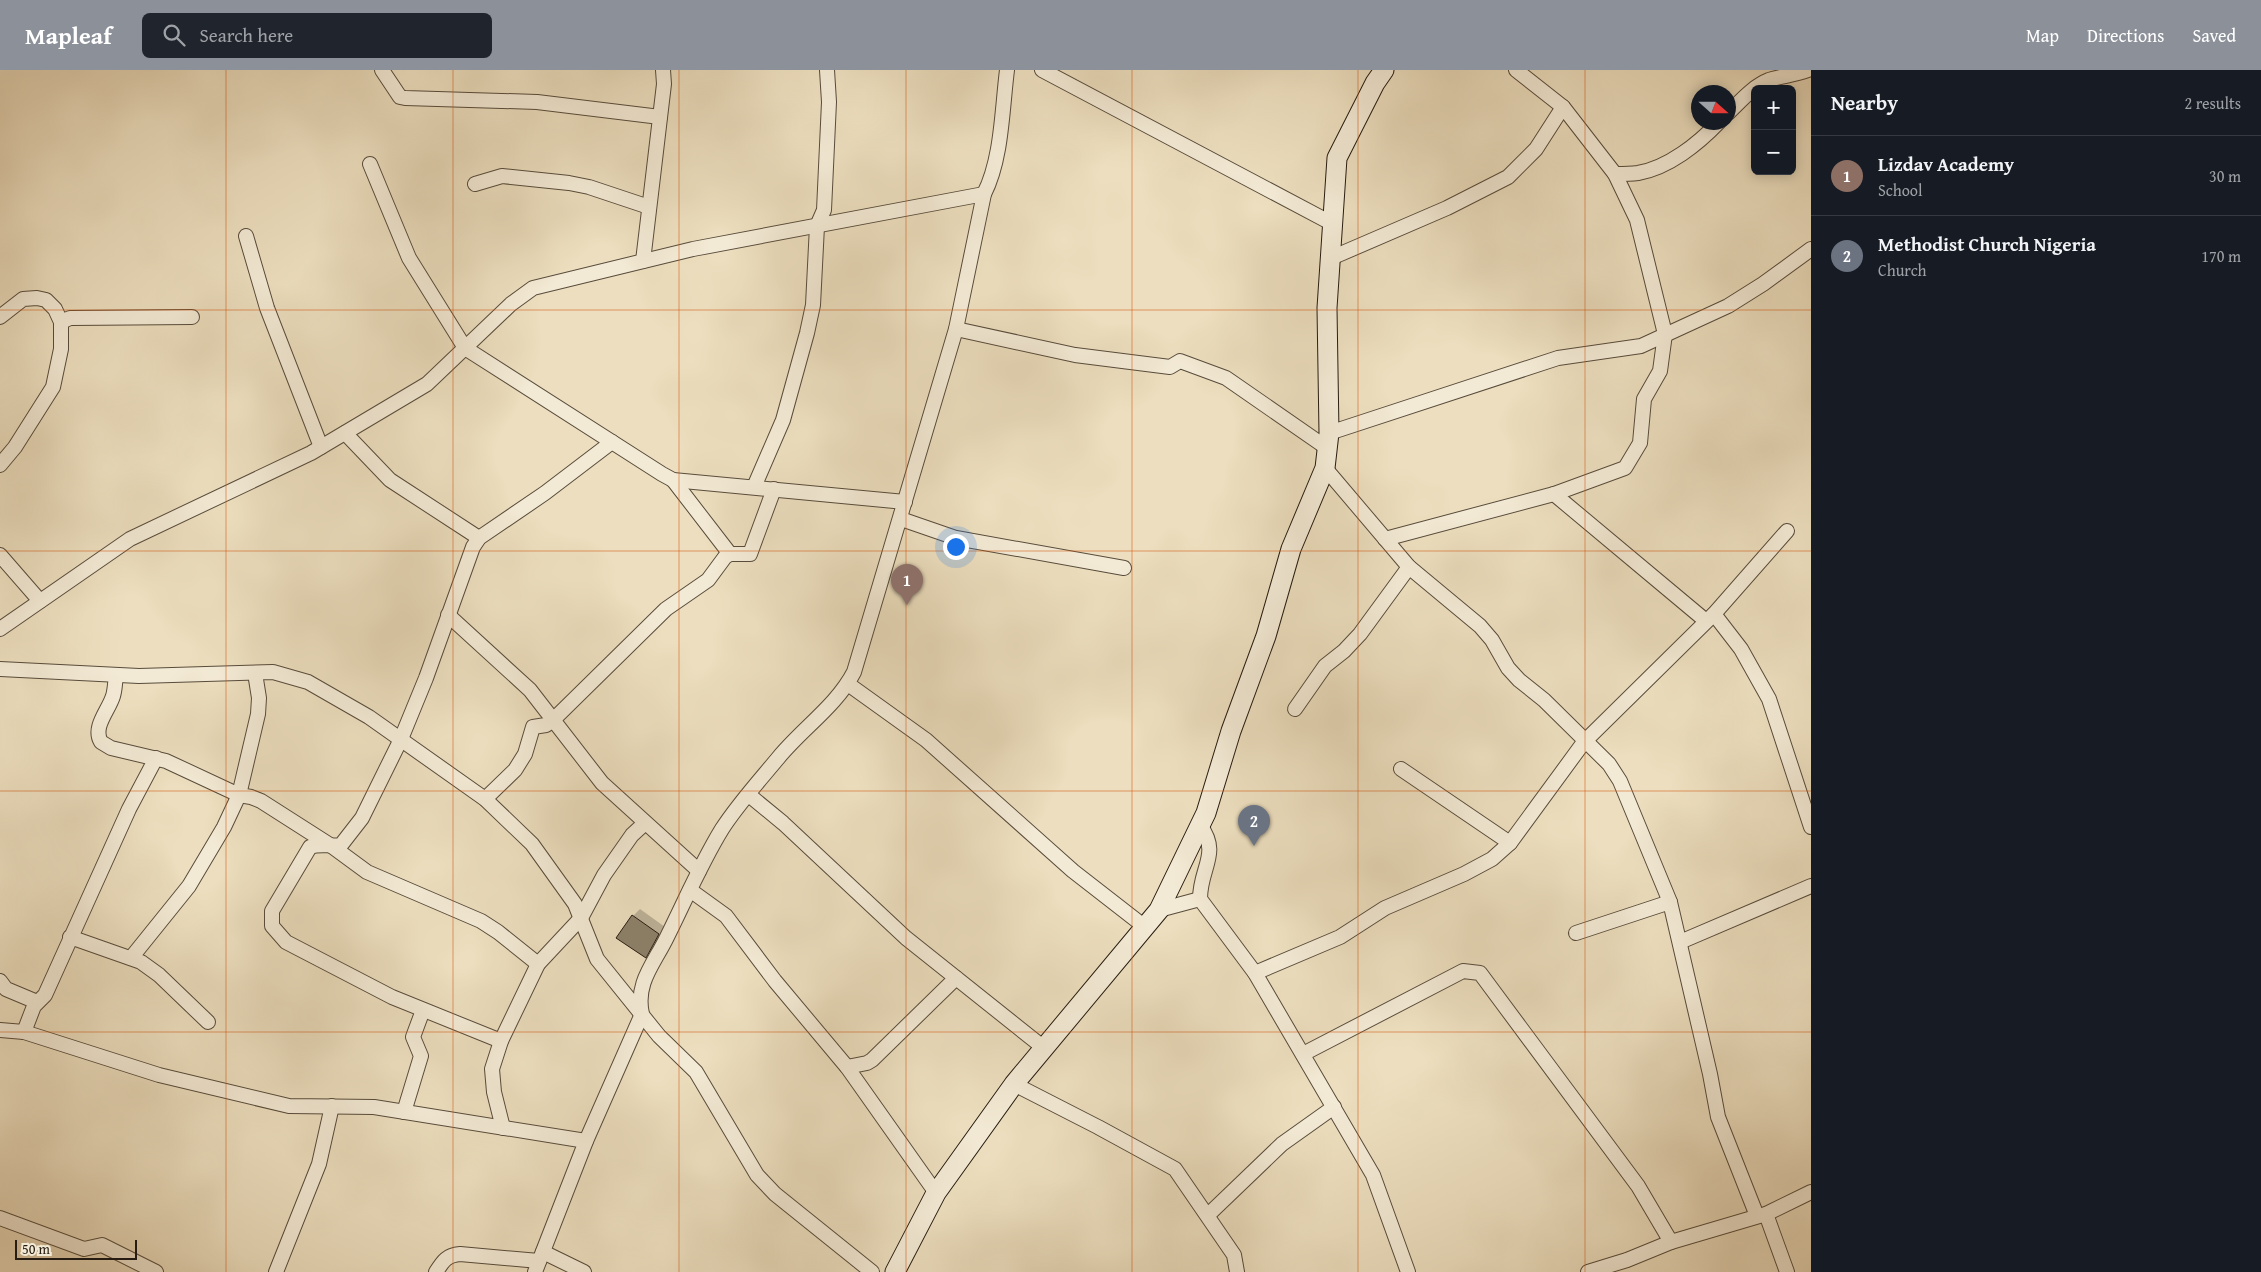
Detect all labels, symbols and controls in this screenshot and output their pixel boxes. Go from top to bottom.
search box [142,13,492,58]
text: Mapleaf [25,18,112,53]
icon: search [160,21,188,49]
text: Search here [200,21,293,49]
text: Map [2026,22,2059,49]
text: Directions [2087,22,2164,49]
text: Saved [2192,22,2236,49]
north arrow [1691,85,1736,130]
map controls [1751,85,1796,175]
button: + [1751,85,1796,130]
text: Nearby [1831,87,1898,118]
text: 2 results [2184,91,2241,115]
button: − [1751,130,1796,175]
text: Lizdav Academy [1878,150,2014,178]
text: 1 [1843,164,1851,188]
text: 30 m [2209,164,2241,188]
text: School [1878,178,1922,202]
text: Methodist Church Nigeria [1878,230,2096,258]
text: 2 [1843,244,1851,268]
text: 170 m [2201,244,2241,268]
text: Church [1878,258,1927,282]
your location [943,534,969,560]
pin: 1 [891,564,923,605]
pin: 2 [1238,805,1270,846]
scale bar [15,1237,138,1260]
text: 50 m [22,1239,50,1259]

